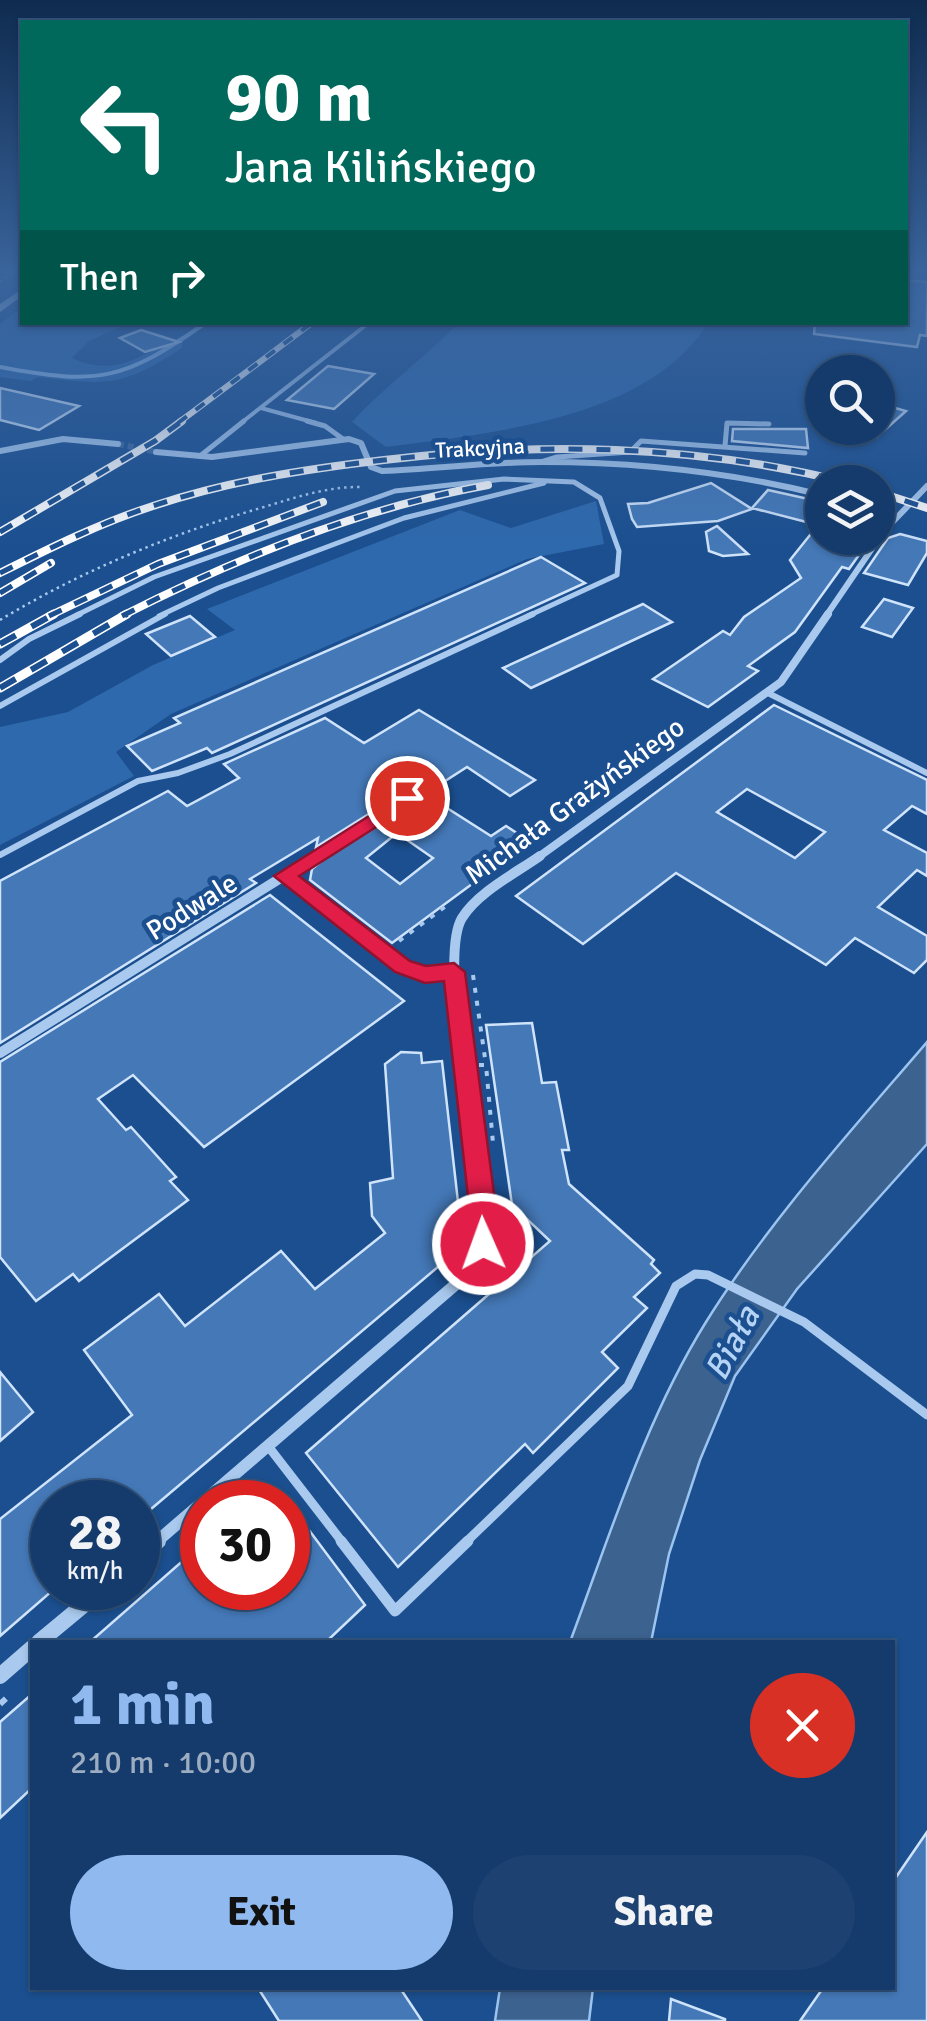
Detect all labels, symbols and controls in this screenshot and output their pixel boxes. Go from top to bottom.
text: 90 m [225,54,373,140]
icon: left [60,60,190,190]
text: Jana Kilińskiego [225,140,537,195]
icon: right [159,250,214,305]
text: Then [60,254,139,301]
map controls [805,355,895,555]
button: search [805,355,895,445]
street label: Trakcyjna [435,432,525,464]
button: layers [805,465,895,555]
street label: Michała Grażyńskiego [459,710,691,892]
pin [365,756,450,841]
icon: arrive [380,771,435,826]
street label: Podwale [140,866,244,948]
position arrow [431,1192,535,1296]
water label: Biała [695,1297,770,1387]
speed limit sign: 30 [180,1480,310,1610]
text: 28 [68,1502,122,1564]
text: km/h [67,1555,123,1586]
text: 1 min [70,1668,215,1742]
button: close [750,1673,855,1778]
text: 210 m · 10:00 [70,1743,256,1782]
button: Exit [70,1855,453,1970]
button: Share [473,1855,855,1970]

